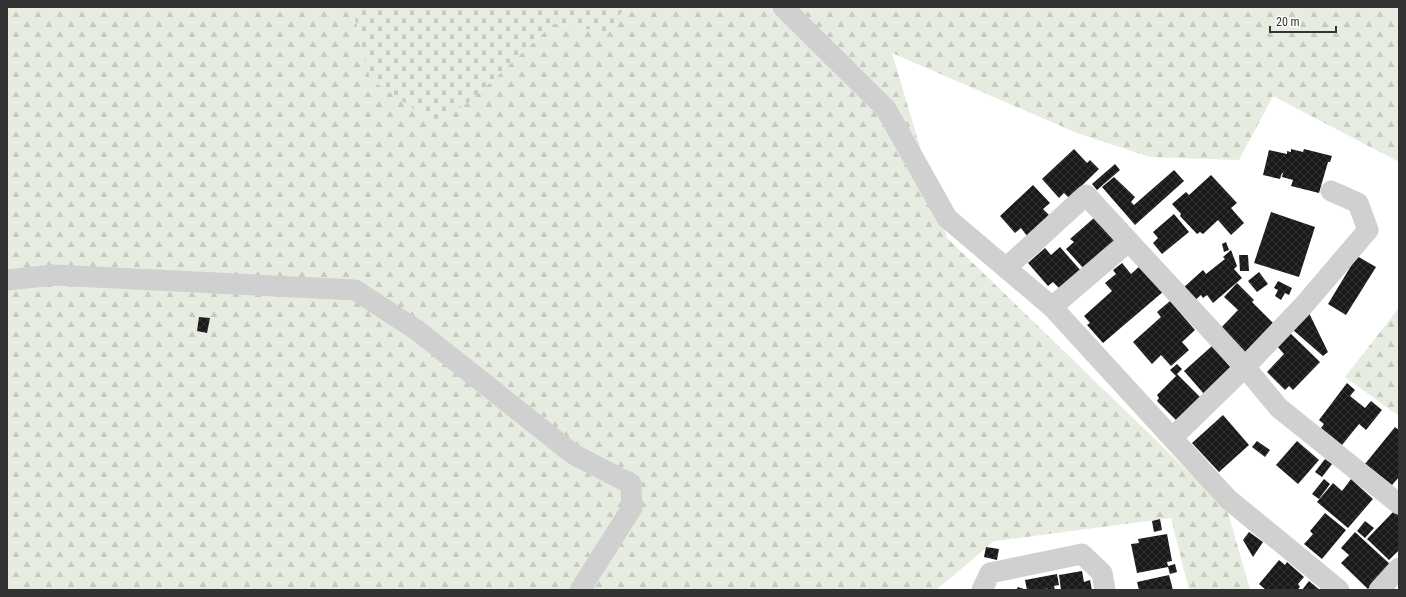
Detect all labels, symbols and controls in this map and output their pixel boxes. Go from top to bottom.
scale bar [1270,8,1336,34]
text: 20 m [1276,15,1300,29]

